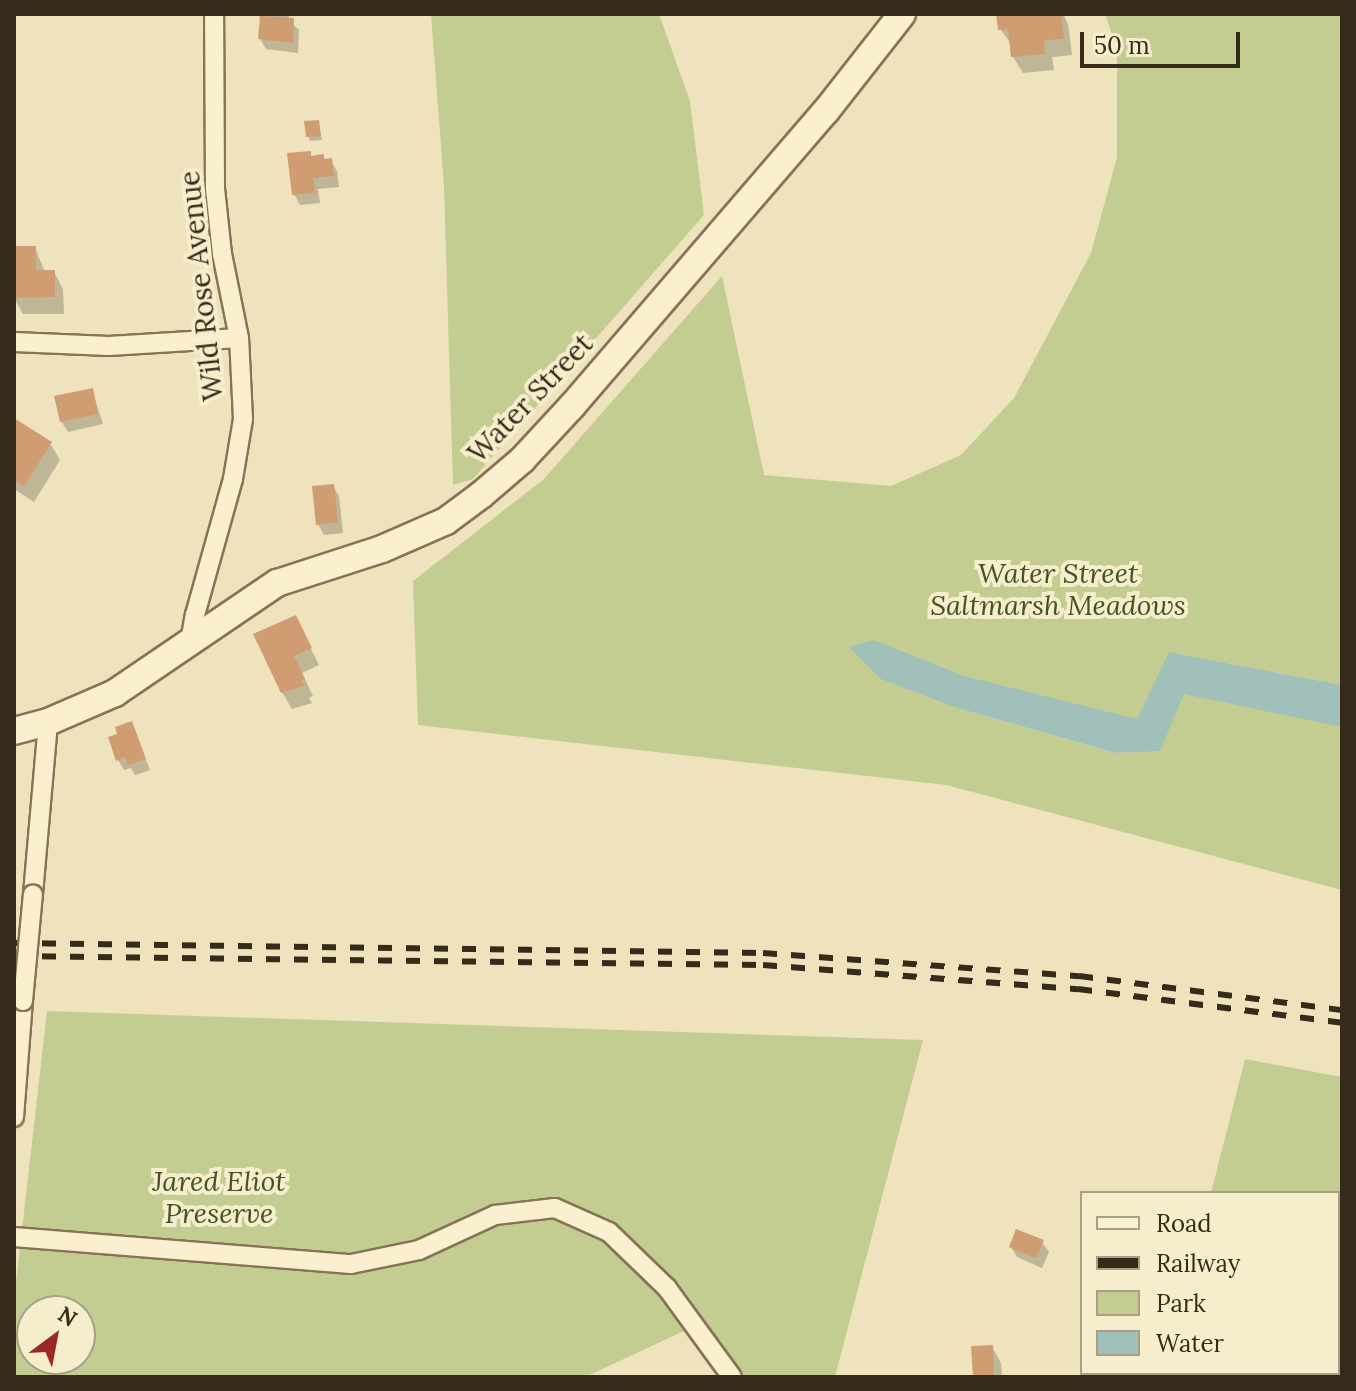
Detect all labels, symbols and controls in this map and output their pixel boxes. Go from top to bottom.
scale bar [1084,16,1244,66]
text: 50 m [1094,30,1150,61]
street label: Wild Rose Avenue [172,169,230,403]
street label: Water Street [460,327,600,469]
park label: Water Street Saltmarsh Meadows [930,556,1186,622]
park label: Jared Eliot Preserve [153,1164,285,1230]
legend [1080,1191,1340,1375]
text: Road [1156,1208,1212,1239]
text: Railway [1156,1248,1240,1279]
text: Park [1156,1288,1206,1319]
north arrow [16,1295,96,1375]
text: N [53,1300,82,1333]
text: Water [1156,1328,1224,1359]

